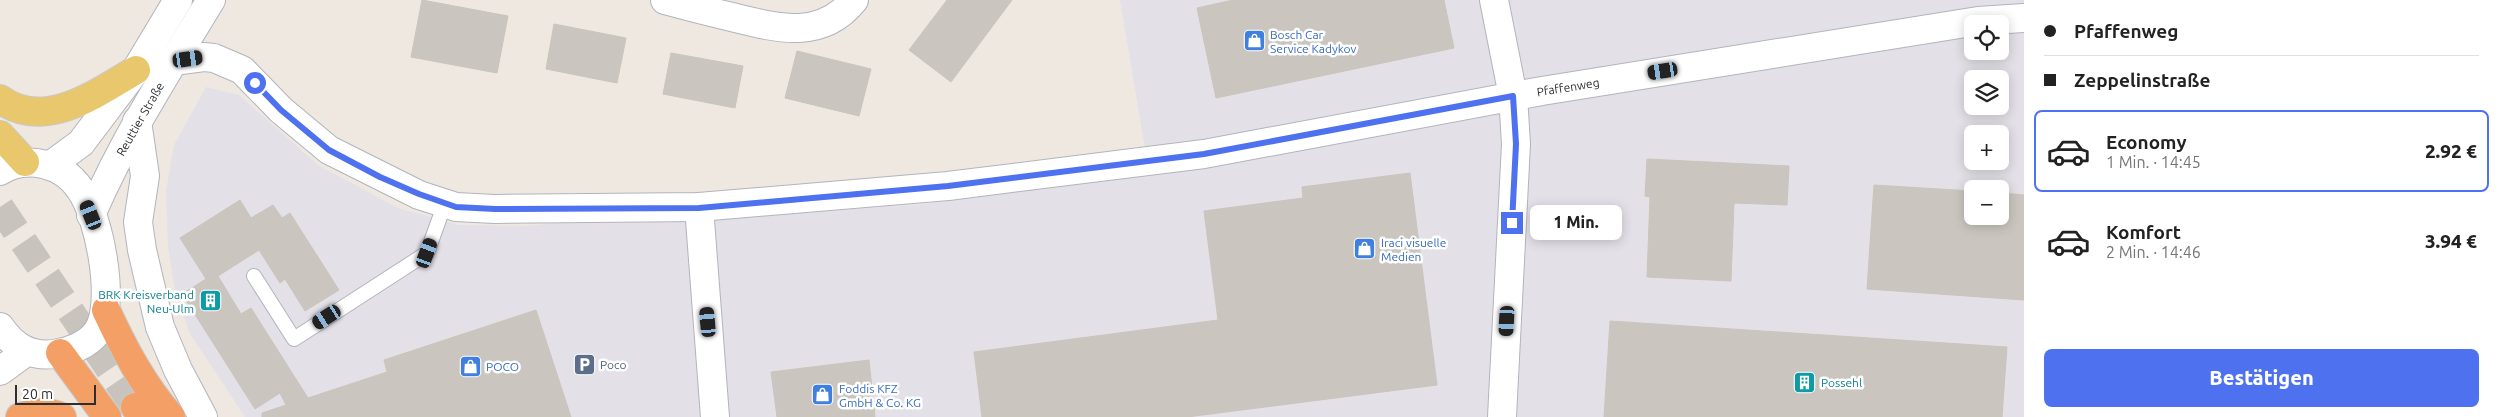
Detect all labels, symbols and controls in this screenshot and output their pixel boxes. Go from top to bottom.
map controls [1964,15,2009,225]
button: locate [1964,15,2009,60]
text: Pfaffenweg [2074,20,2178,42]
place label: Bosch Car Service Kadykov [1270,28,1356,55]
shop icon: Bosch Car Service Kadykov [1242,29,1266,53]
car [172,49,203,69]
car [1647,61,1678,81]
text: Zeppelinstraße [2074,69,2210,91]
button: layers [1964,70,2009,115]
route start [244,72,266,94]
street label: Pfaffenweg [1536,76,1600,98]
street label: Reuttier Straße [114,80,166,158]
button: + [1964,125,2009,170]
icon: car [2046,129,2091,174]
text: Economy [2106,131,2187,153]
text: 2.92 € [2425,140,2477,162]
text: 1 Min. · 14:45 [2106,153,2201,171]
button: − [1964,180,2009,225]
car [78,198,103,232]
callout: 1 Min. [1530,206,1622,240]
route end [1501,212,1523,234]
text: 1 Min. [1553,213,1599,231]
icon: car [2046,219,2091,264]
text: Komfort [2106,221,2181,243]
text: 3.94 € [2425,230,2477,252]
car [414,236,439,270]
place label: Iraci visuelle Medien [1381,236,1446,263]
shop icon: Iraci visuelle Medien [1353,237,1377,261]
text: 2 Min. · 14:46 [2106,243,2201,261]
place label: BRK Kreisverband Neu-Ulm [98,288,194,315]
building icon: BRK Kreisverband Neu-Ulm [198,289,222,313]
car [310,303,343,331]
car [699,306,716,338]
car [1498,306,1515,336]
button: Bestätigen [2044,349,2479,407]
parking icon: Poco [572,352,596,376]
shop icon: POCO [458,354,482,378]
place label: Poco [600,358,627,371]
place label: POCO [486,360,519,373]
building icon: Possehl [1793,370,1817,394]
place label: Possehl [1821,376,1862,389]
scale bar [15,382,96,405]
place label: Foddis KFZ GmbH & Co. KG [839,382,921,409]
shop icon: Foddis KFZ GmbH & Co. KG [811,383,835,407]
text: 20 m [22,386,53,402]

